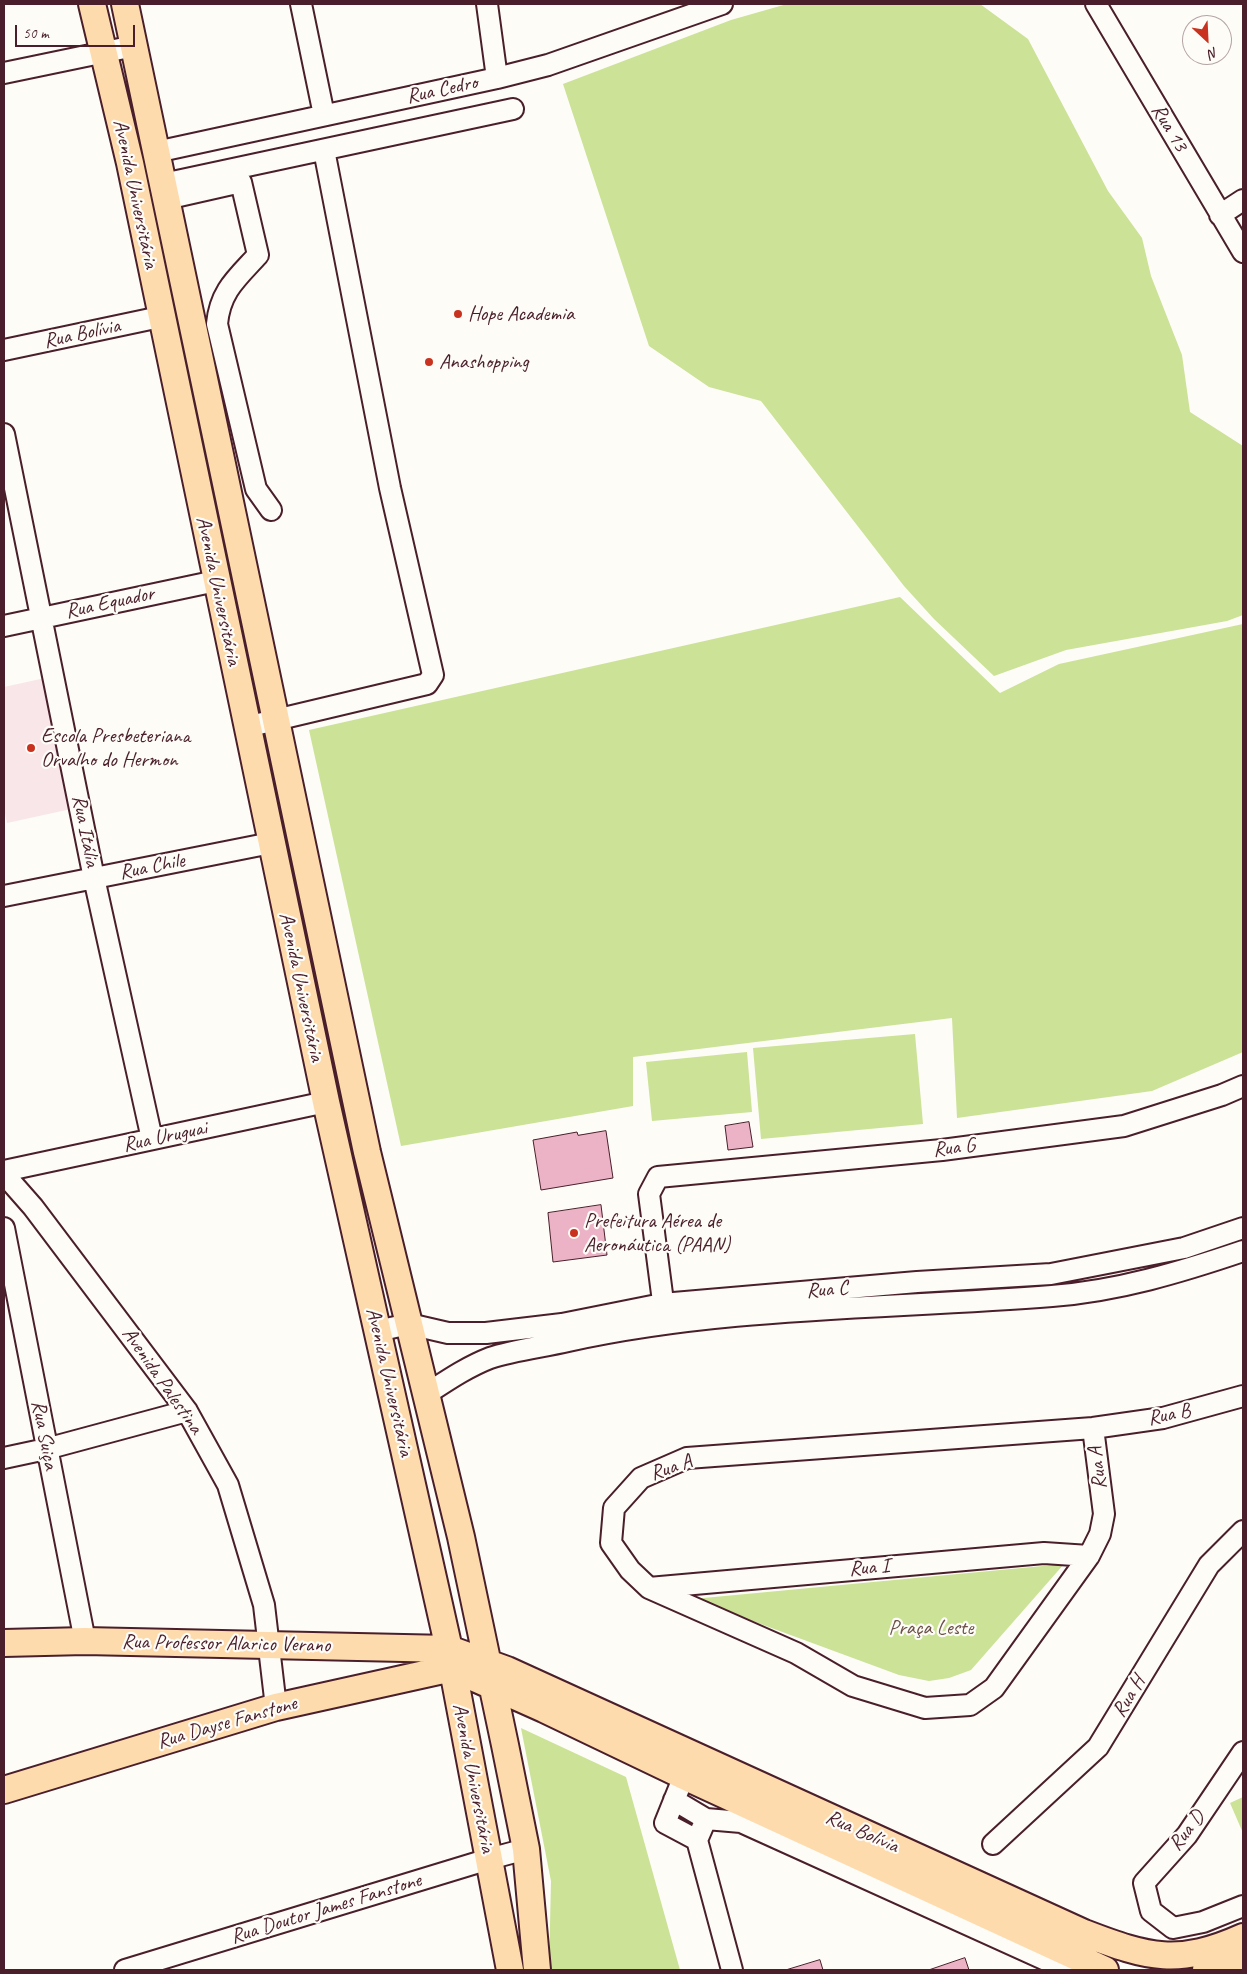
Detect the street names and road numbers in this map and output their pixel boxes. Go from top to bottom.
street label: Rua Cedro [404,70,480,110]
street label: Rua 13 [1145,100,1193,156]
street label: Avenida Universitária [107,117,163,271]
street label: Rua Bolívia [42,314,122,354]
street label: Avenida Universitária [190,514,246,668]
street label: Rua Equador [63,581,157,625]
street label: Rua Itália [66,793,104,869]
street label: Rua Chile [117,848,187,886]
street label: Avenida Universitária [273,910,329,1064]
street label: Rua Uruguai [121,1116,209,1158]
street label: Rua G [932,1133,976,1163]
street label: Rua C [805,1276,849,1304]
street label: Avenida Universitária [360,1305,418,1459]
street label: Avenida Palestina [116,1323,208,1439]
street label: Rua Suiça [25,1398,63,1472]
street label: Rua B [1145,1398,1193,1432]
street label: Rua A [1083,1445,1113,1491]
street label: Rua A [647,1449,695,1487]
street label: Rua I [848,1554,890,1582]
street label: Rua Professor Alarico Verano [122,1630,330,1658]
street label: Rua H [1107,1672,1151,1722]
street label: Rua Dayse Fanstone [154,1691,300,1755]
street label: Avenida Universitária [446,1701,500,1855]
street label: Rua Bolívia [822,1805,902,1859]
street label: Rua D [1164,1806,1210,1856]
street label: Rua Doutor James Fanstone [228,1868,424,1950]

